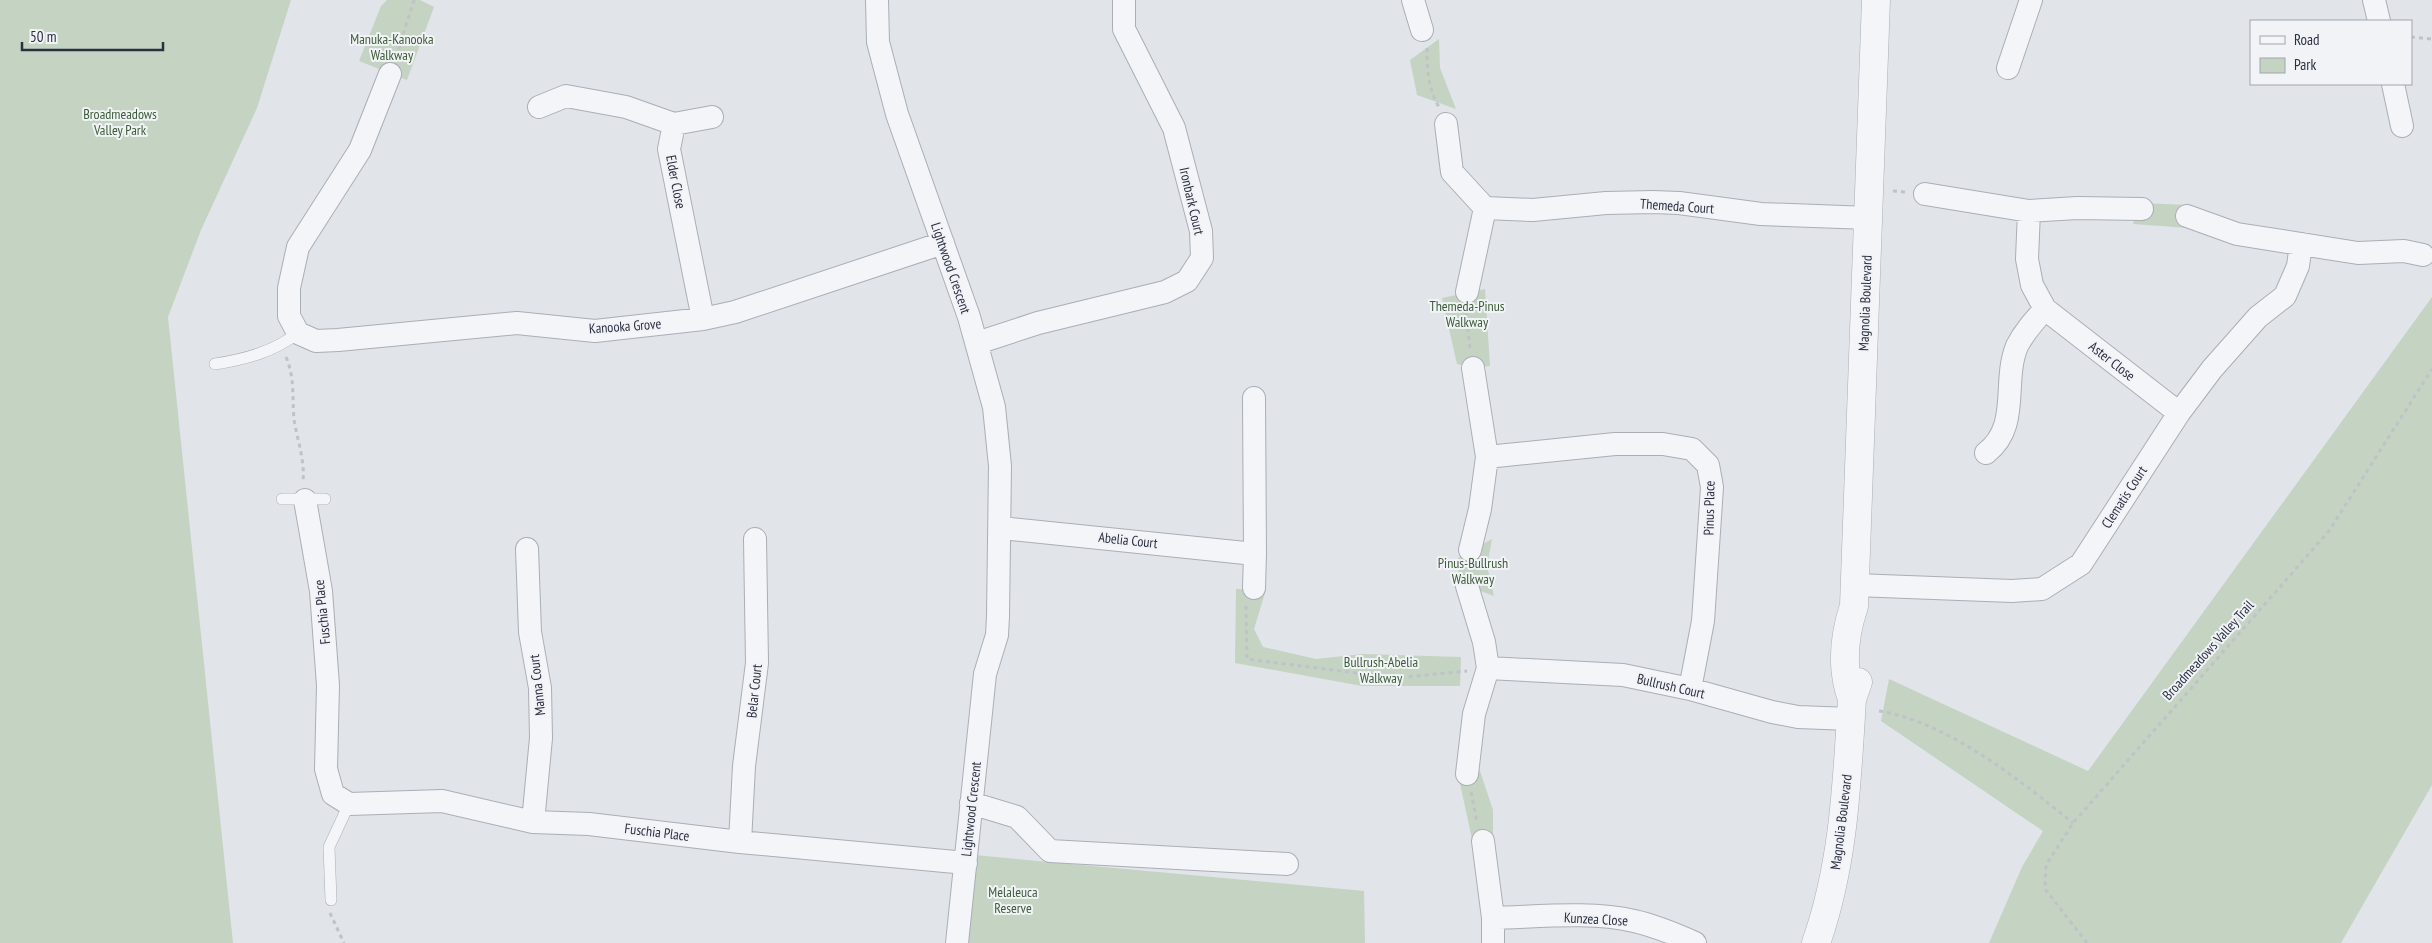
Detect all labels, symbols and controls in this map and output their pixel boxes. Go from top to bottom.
scale bar [22,20,164,52]
legend [2250,20,2412,85]
text: 50 m [30,27,56,46]
park label: Manuka-Kanooka Walkway [350,30,434,64]
text: Road [2294,30,2320,49]
text: Park [2294,55,2316,74]
park label: Broadmeadows Valley Park [83,105,157,139]
street label: Elder Close [662,154,690,211]
street label: Ironbark Court [1175,165,1209,237]
street label: Themeda Court [1640,194,1715,218]
street label: Lightwood Crescent [927,220,975,316]
street label: Magnolia Boulevard [1854,255,1876,351]
park label: Themeda-Pinus Walkway [1429,297,1505,331]
street label: Kanooka Grove [588,314,662,337]
street label: Aster Close [2085,337,2139,385]
street label: Clematis Court [2097,462,2151,532]
street label: Pinus Place [1700,480,1718,536]
street label: Abelia Court [1097,528,1159,552]
park label: Pinus-Bullrush Walkway [1438,554,1508,588]
street label: Fuschia Place [310,579,334,645]
street label: Broadmeadows Valley Trail [2158,596,2258,704]
street label: Manna Court [525,653,549,717]
park label: Bullrush-Abelia Walkway [1344,653,1418,687]
street label: Belar Court [742,663,766,719]
street label: Bullrush Court [1635,669,1707,703]
street label: Lightwood Crescent [957,761,985,857]
street label: Magnolia Boulevard [1826,773,1856,871]
street label: Fuschia Place [624,819,691,845]
park label: Melaleuca Reserve [988,883,1038,917]
street label: Kunzea Close [1563,908,1629,930]

